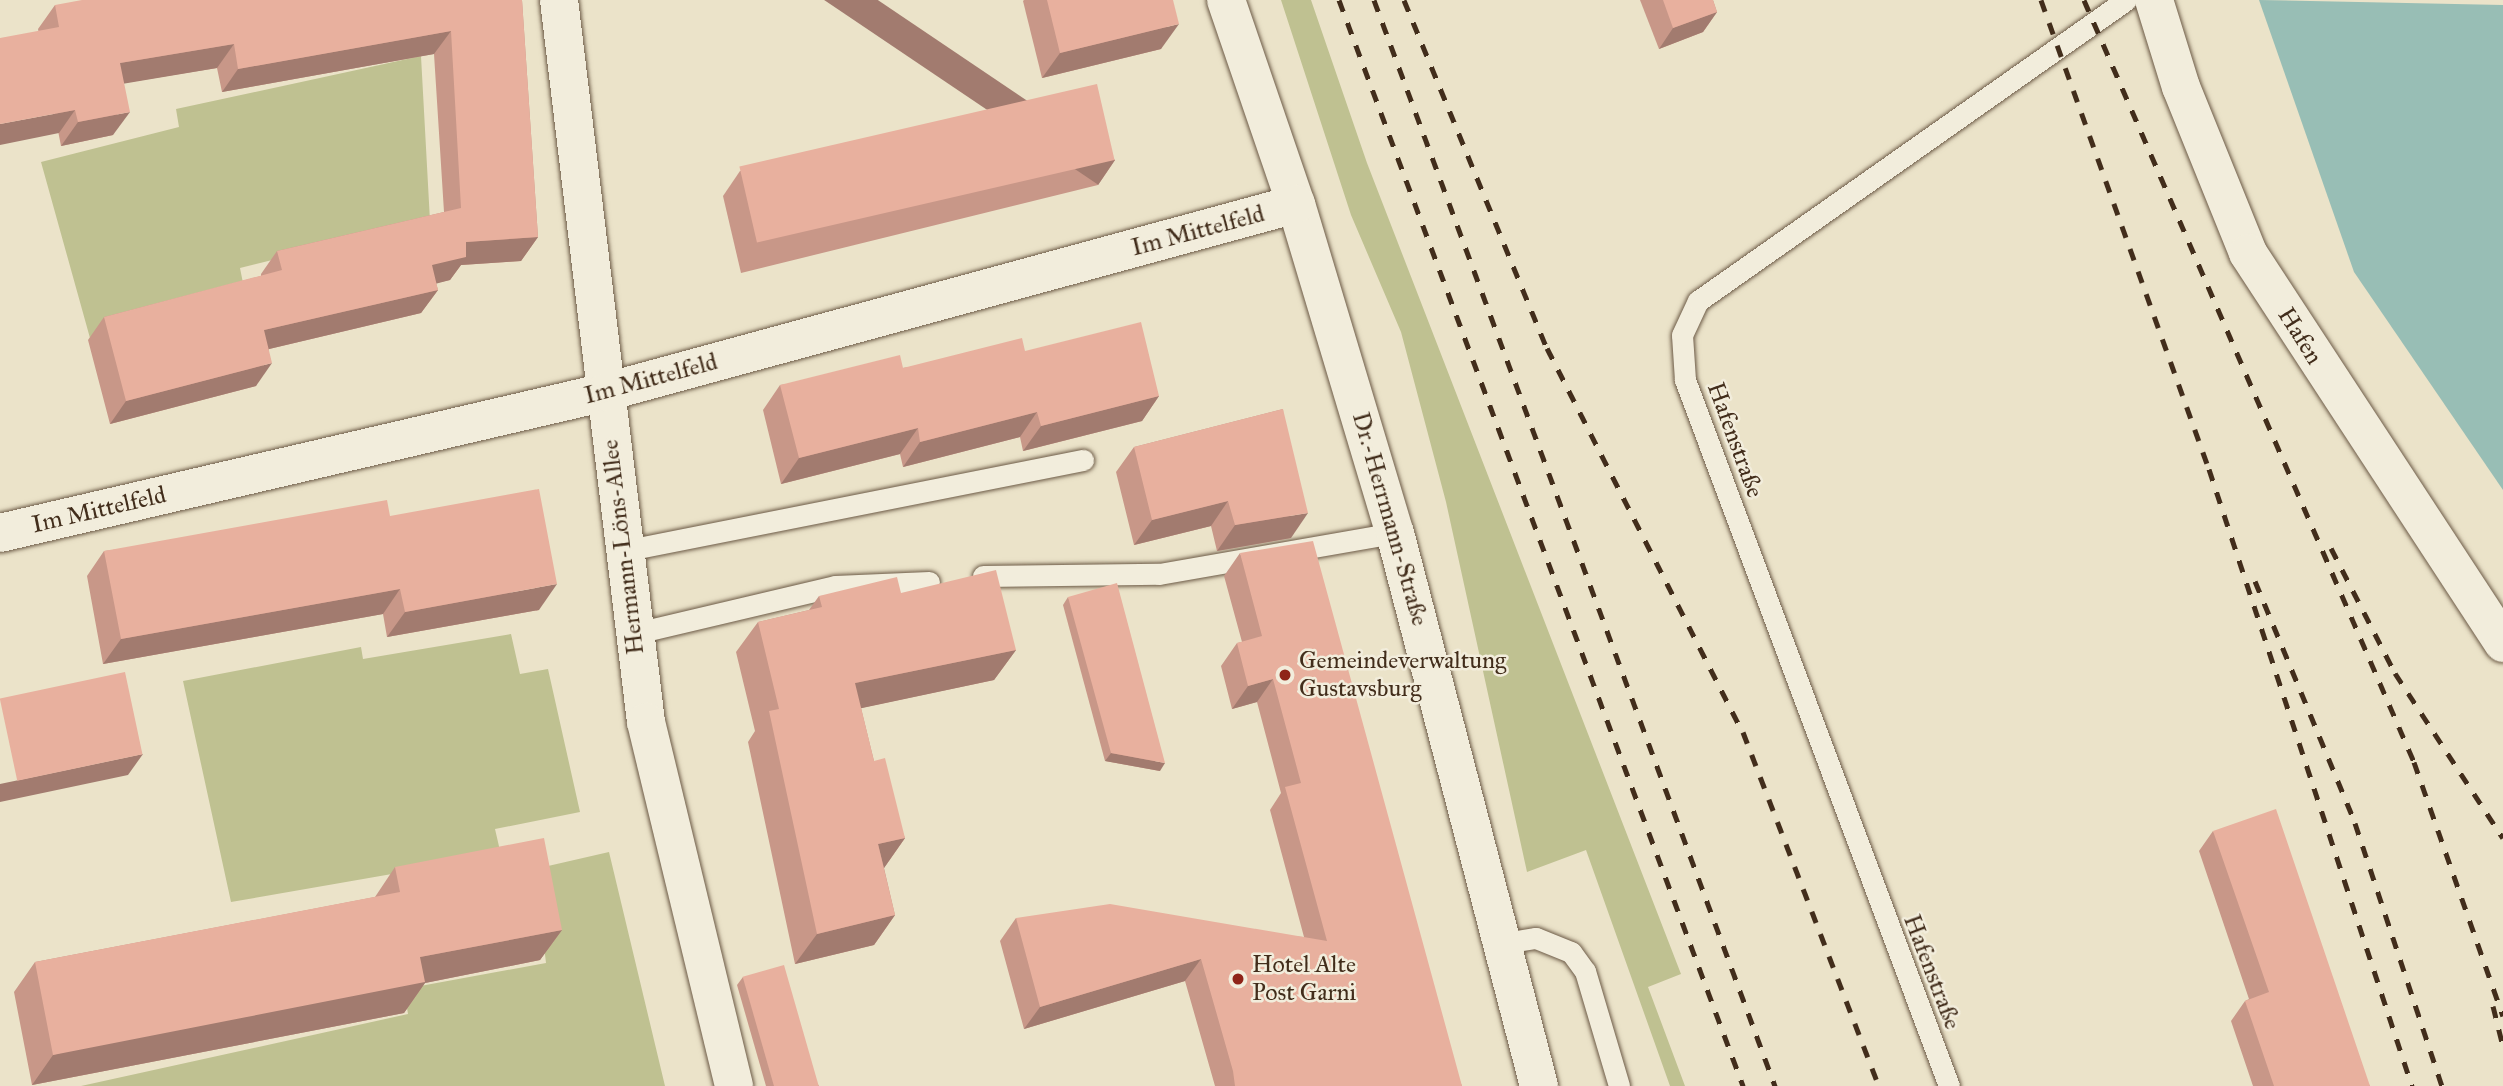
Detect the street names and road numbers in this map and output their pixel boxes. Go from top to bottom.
street label: Im Mittelfeld [1128,199,1268,263]
street label: Hafen [2271,302,2329,370]
street label: Im Mittelfeld [581,347,721,411]
street label: Hafenstraße [1701,378,1769,502]
street label: Dr.-Herrmann-Straße [1346,409,1434,629]
street label: Hermann-Löns-Allee [596,438,650,656]
street label: Im Mittelfeld [29,481,169,539]
street label: Hafenstraße [1897,911,1967,1033]

